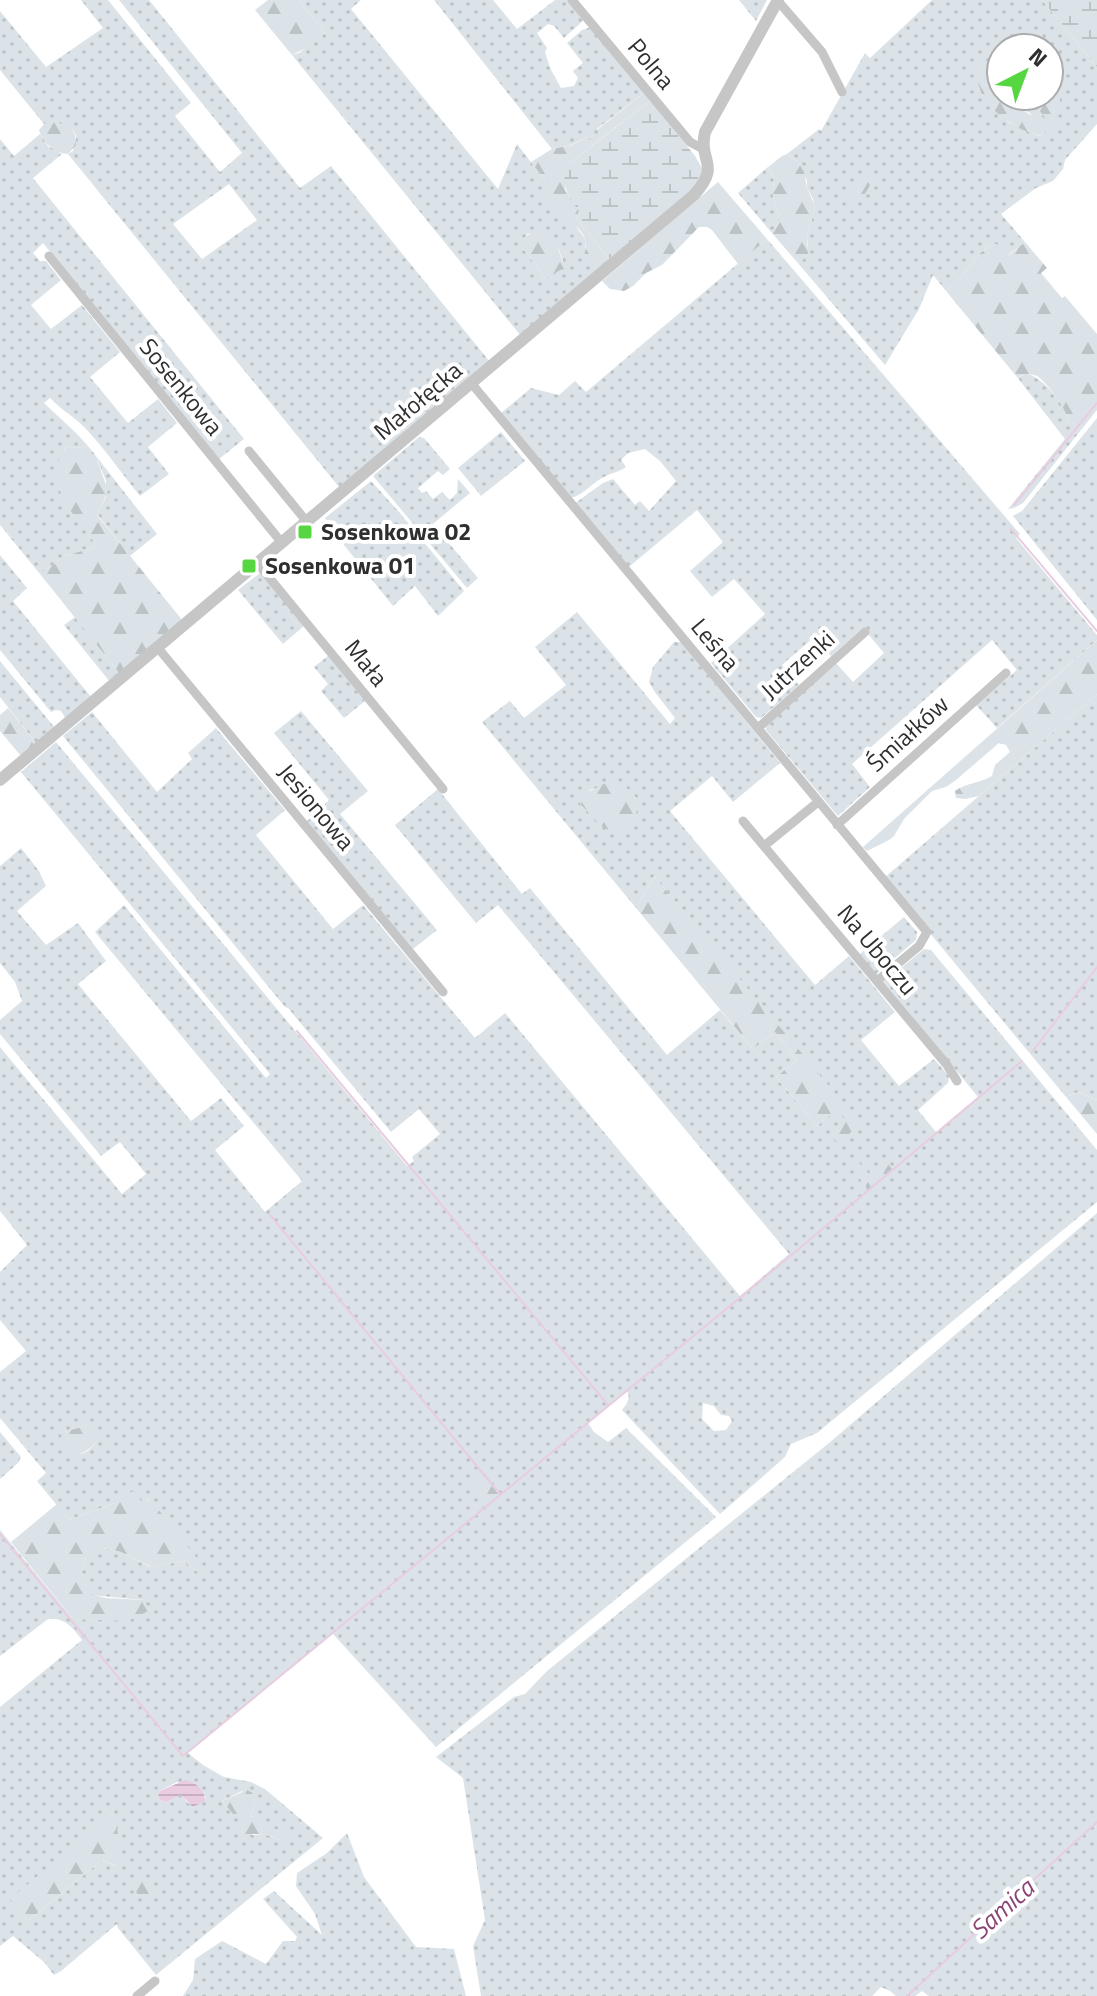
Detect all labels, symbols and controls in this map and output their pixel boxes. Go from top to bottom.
street label: Polna [620,30,684,97]
north arrow [985,32,1065,112]
text: N [1021,39,1055,75]
street label: Sosenkowa [131,330,232,443]
street label: Małołęcka [365,352,469,448]
place label: Sosenkowa 02 [321,513,472,549]
marker: Sosenkowa 02 [296,523,314,541]
place label: Sosenkowa 01 [265,547,416,583]
marker: Sosenkowa 01 [240,557,258,575]
street label: Leśna [683,610,749,679]
street label: Jutrzenki [752,621,842,707]
street label: Mała [337,631,397,694]
street label: Śmiałków [858,686,956,780]
street label: Jesionowa [270,755,364,858]
street label: Na Uboczu [829,896,926,1002]
water label: Samica [961,1868,1044,1948]

